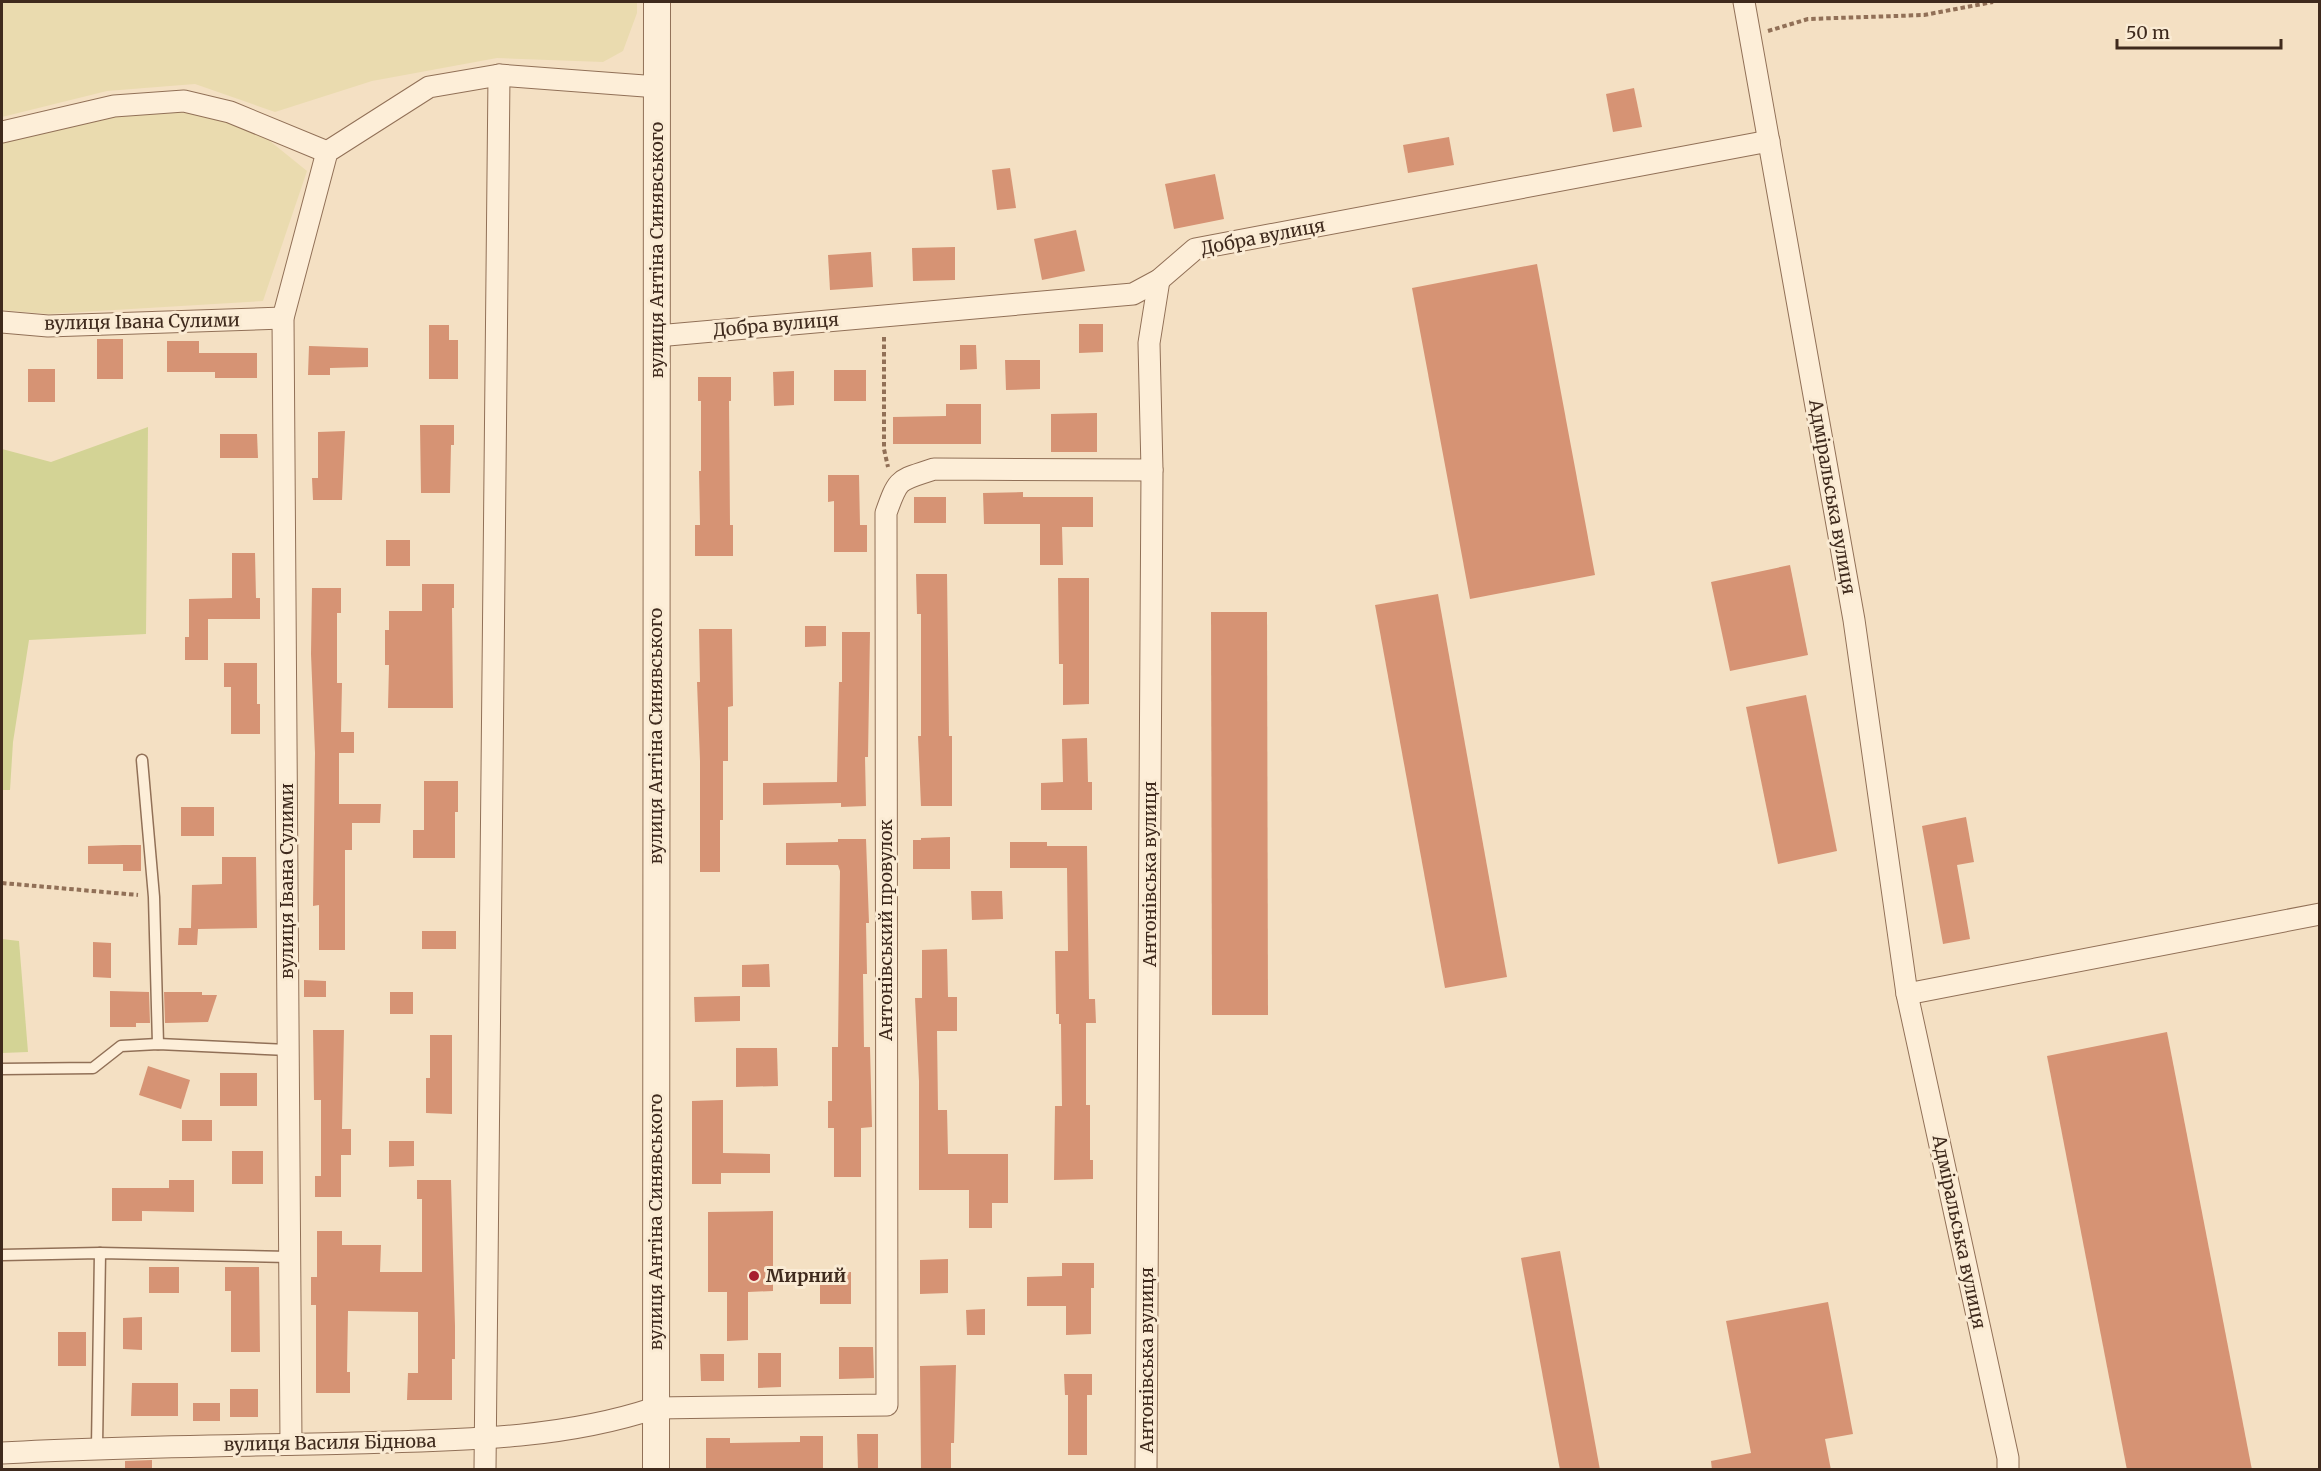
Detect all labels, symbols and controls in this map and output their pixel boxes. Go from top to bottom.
scale bar [2117,12,2280,50]
text: 50 m [2126,21,2170,44]
street label: вулиця Антіна Синявського [645,122,668,378]
street label: Добра вулиця [1199,213,1327,260]
street label: вулиця Івана Сулими [44,308,240,335]
street label: Добра вулиця [712,308,840,341]
street label: Адміральська вулиця [1804,397,1861,597]
street label: вулиця Антіна Синявського [644,608,667,864]
street label: Антонівська вулиця [1138,781,1161,968]
street label: вулиця Івана Сулими [275,783,298,979]
street label: Антонівський провулок [874,819,897,1042]
street label: вулиця Антіна Синявського [644,1094,667,1350]
street label: Адміральська вулиця [1927,1132,1991,1331]
place label: Мирний [766,1264,847,1287]
street label: Антонівська вулиця [1135,1267,1158,1454]
marker: Мирний [747,1269,761,1283]
street label: вулиця Василя Біднова [223,1429,437,1456]

